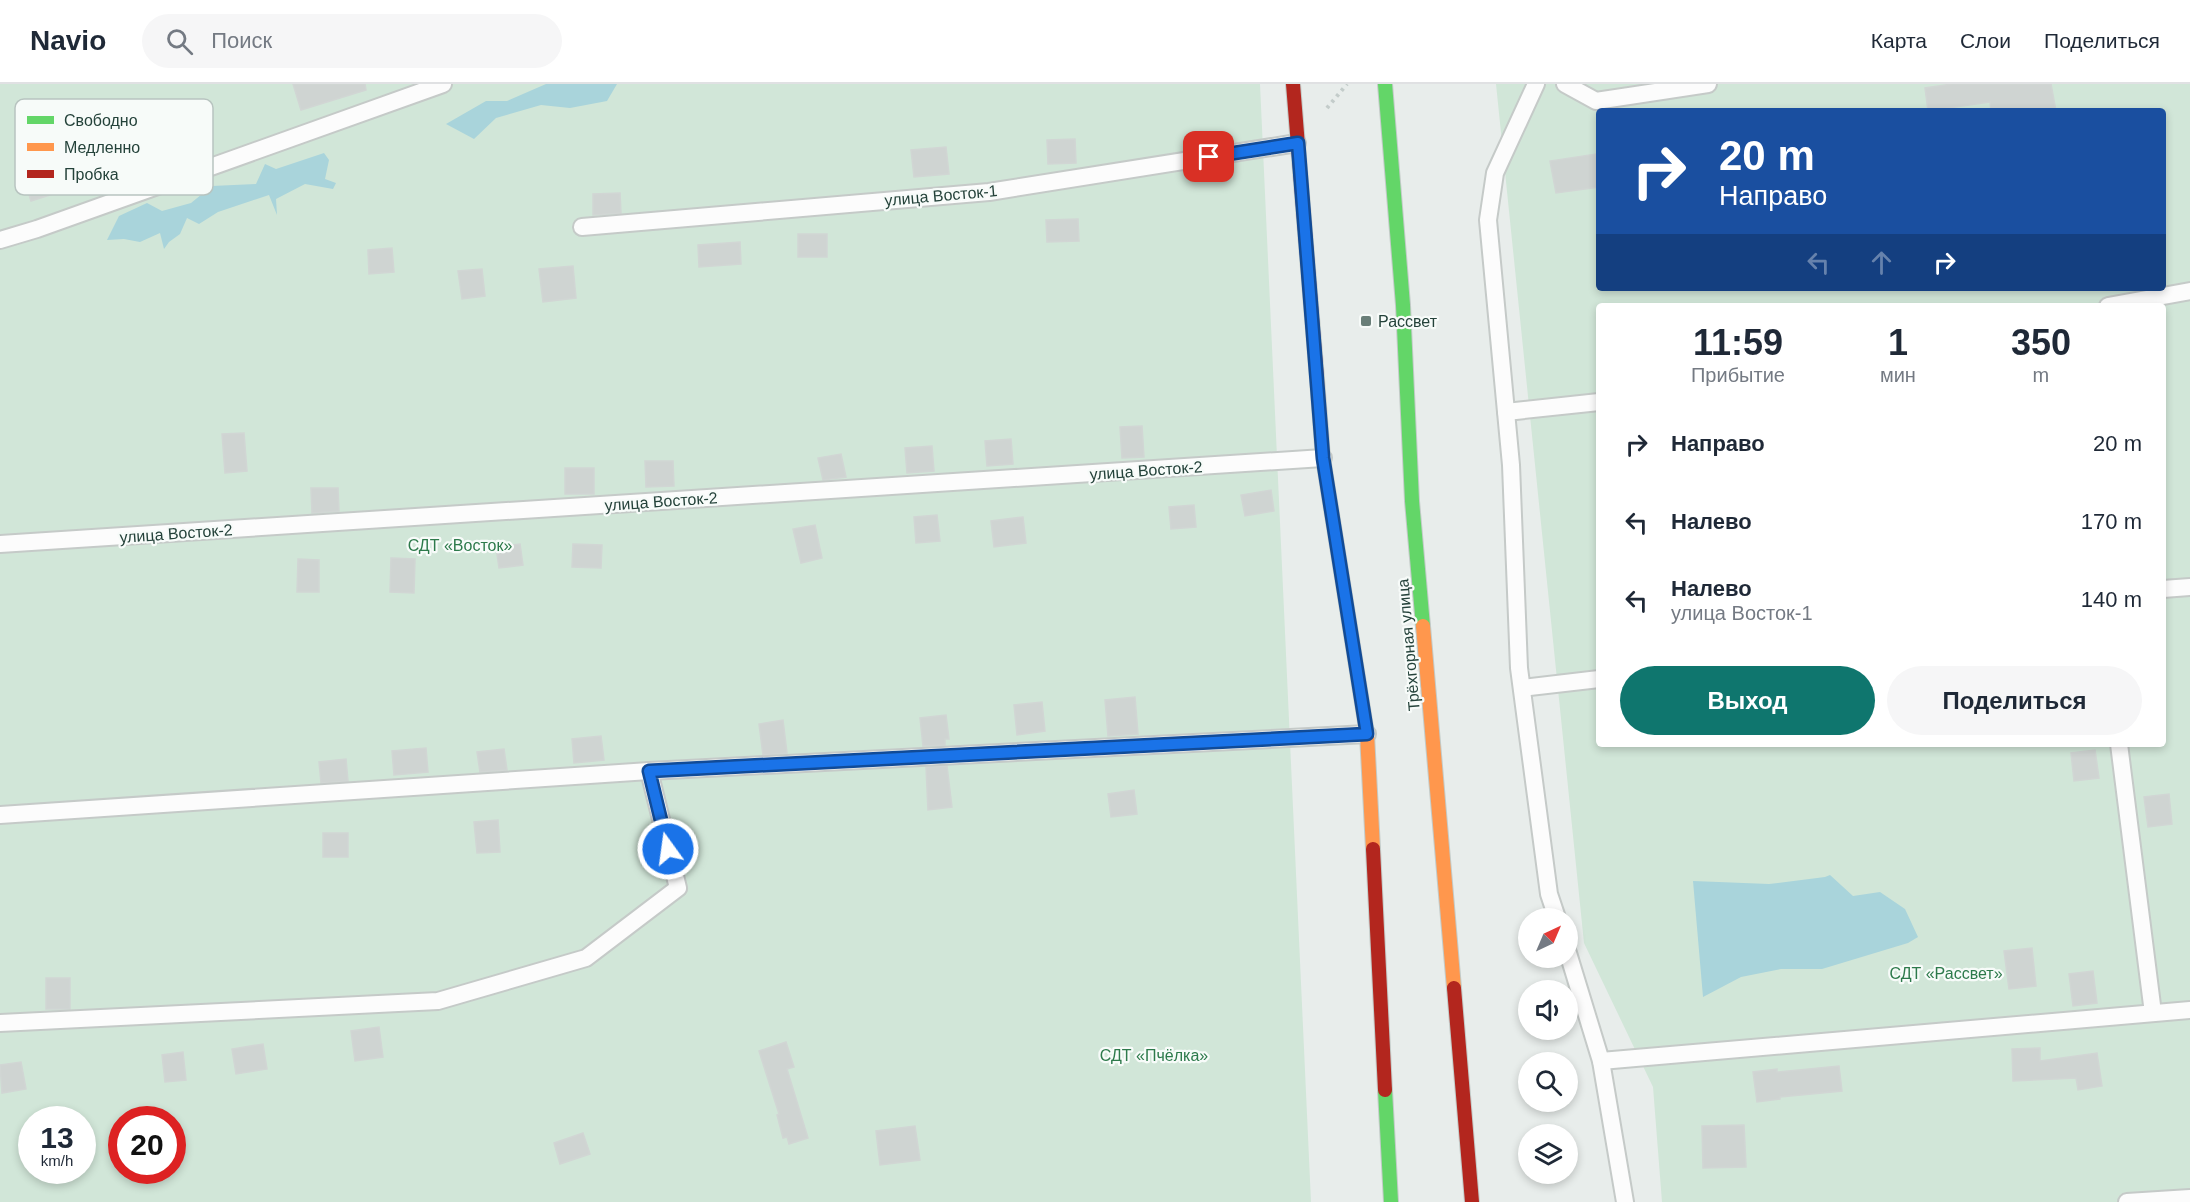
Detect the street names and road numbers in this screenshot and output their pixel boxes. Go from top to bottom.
street label: улица Восток-1 [884,182,998,209]
street label: улица Восток-2 [1089,458,1203,483]
street label: улица Восток-2 [604,489,718,514]
street label: улица Восток-2 [119,521,233,546]
street label: Трёхгорная улица [1394,578,1423,712]

